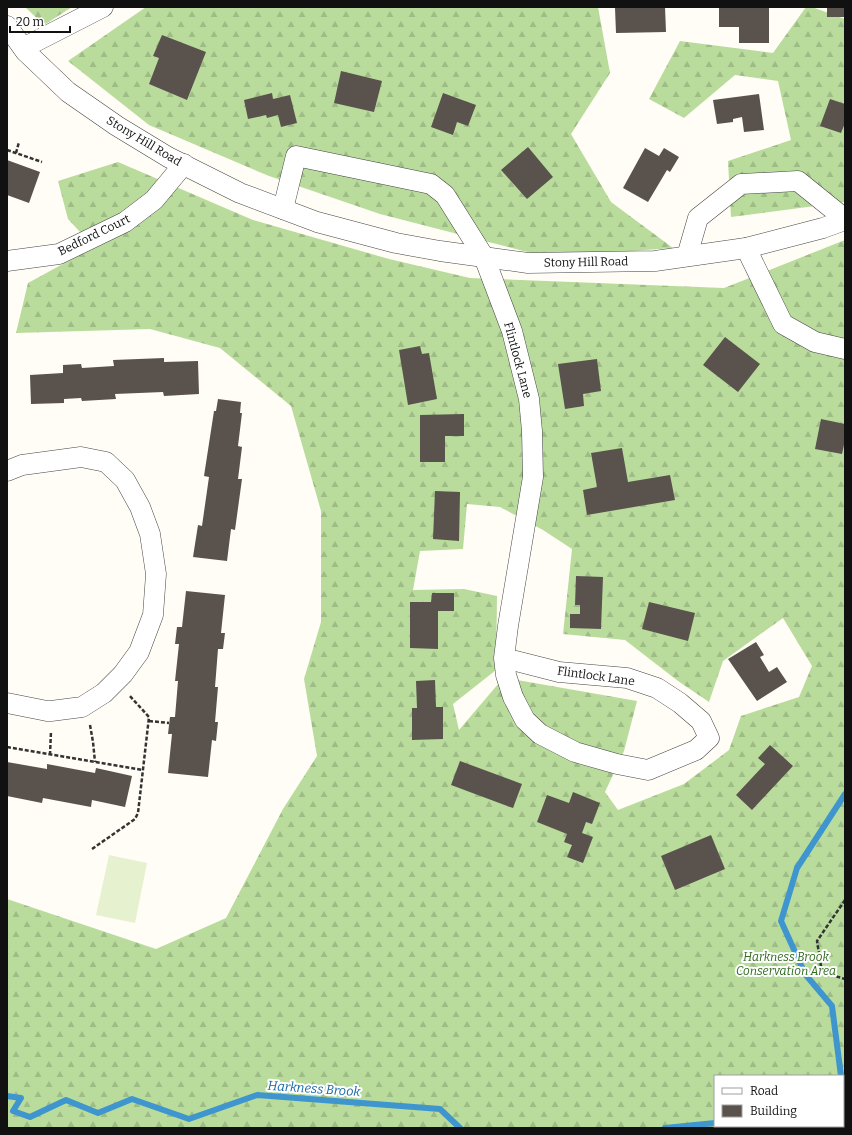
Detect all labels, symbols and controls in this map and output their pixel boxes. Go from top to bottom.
scale bar [10,8,70,34]
text: 20 m [16,15,45,29]
street label: Stony Hill Road [104,113,184,169]
street label: Bedford Court [56,211,133,258]
street label: Stony Hill Road [544,254,628,270]
street label: Flintlock Lane [501,320,535,400]
street label: Flintlock Lane [556,664,636,688]
park label: Harkness Brook Conservation Area [736,950,836,978]
legend [714,1075,844,1127]
water label: Harkness Brook [267,1078,362,1099]
text: Road [750,1084,778,1098]
text: Building [750,1104,797,1118]

